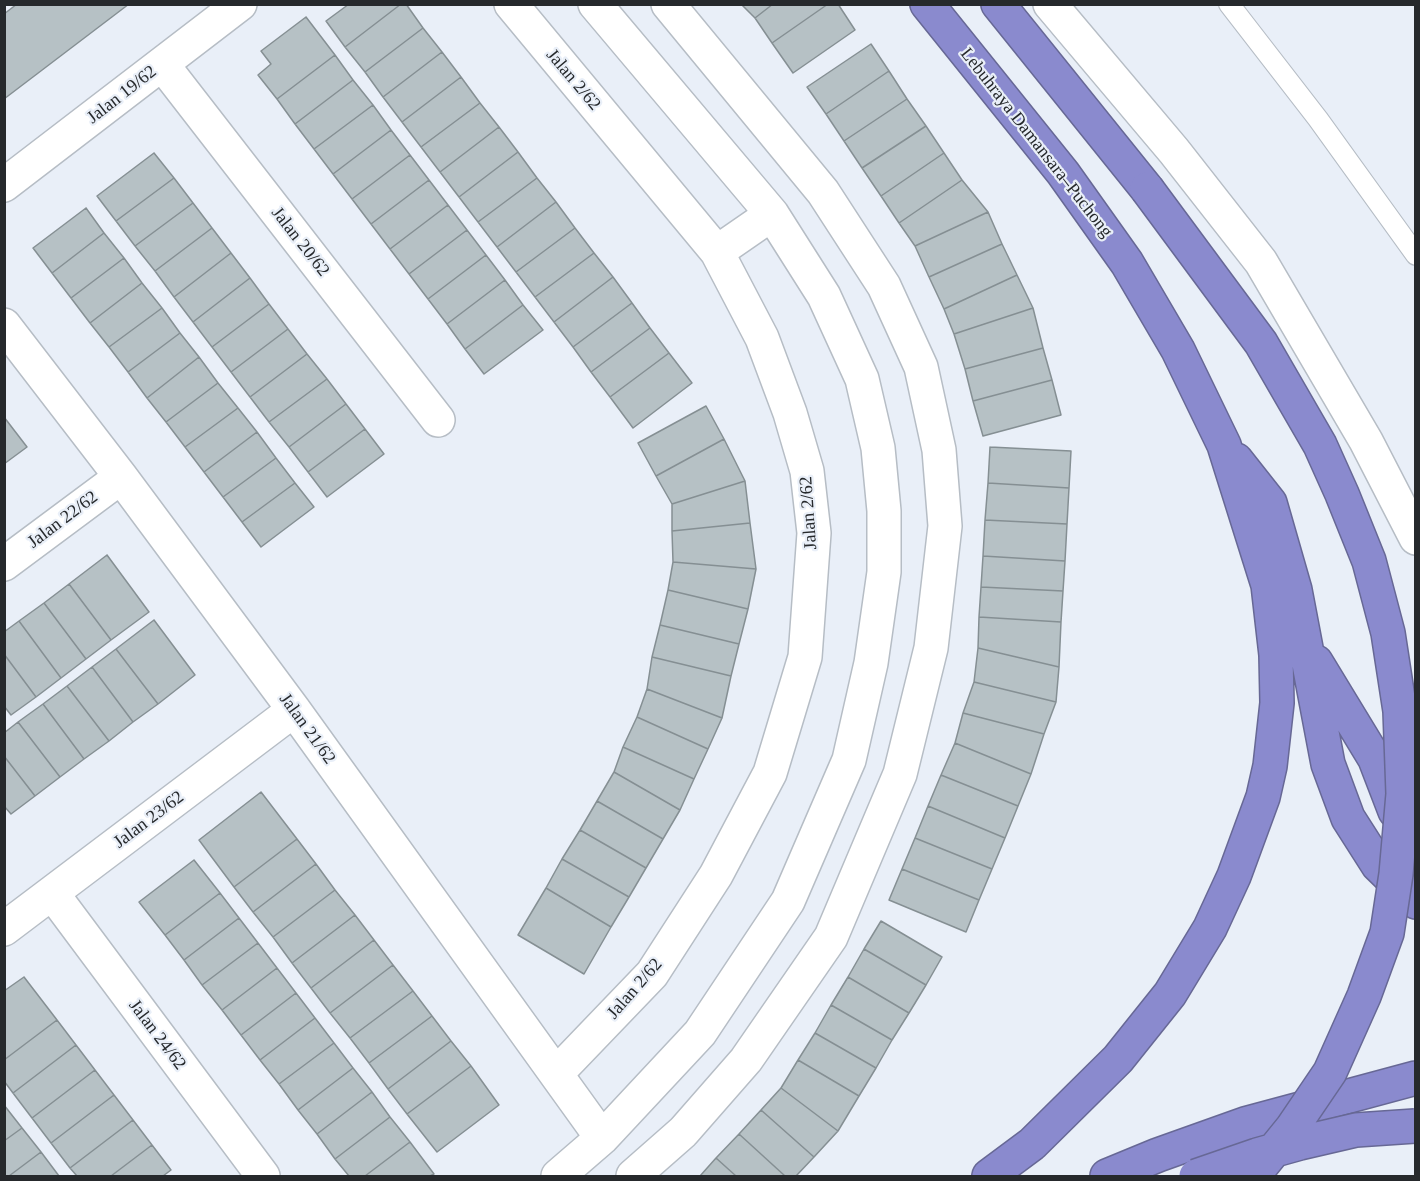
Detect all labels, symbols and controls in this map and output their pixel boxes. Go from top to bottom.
street label: Lebuhraya Damansara–Puchong [955,44,1117,242]
street label: Jalan 2/62 [541,45,605,115]
street label: Jalan 19/62 [83,61,161,129]
street label: Jalan 20/62 [266,203,334,281]
street label: Jalan 2/62 [796,476,822,550]
street label: Jalan 22/62 [24,487,102,553]
street label: Jalan 21/62 [274,689,340,769]
street label: Jalan 23/62 [110,787,188,853]
street label: Jalan 2/62 [603,954,667,1024]
street label: Jalan 24/62 [124,996,190,1074]

